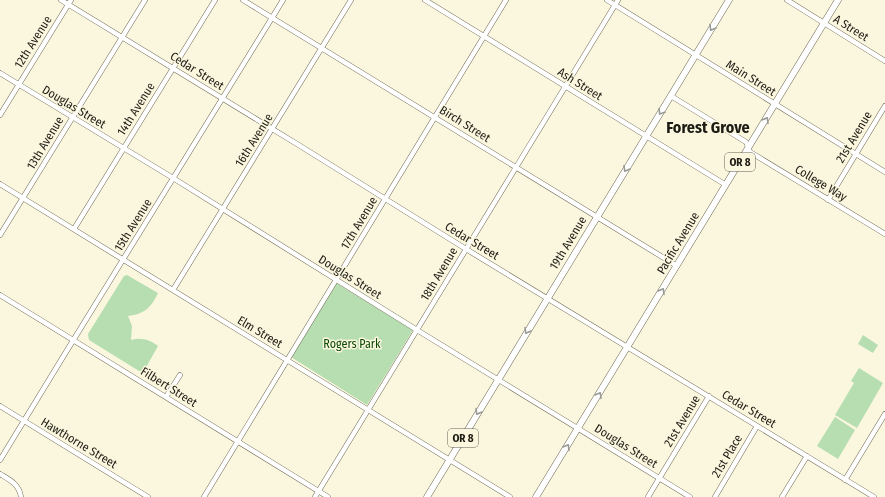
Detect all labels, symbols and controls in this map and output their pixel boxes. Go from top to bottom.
street label: A Street [831,12,871,44]
street label: 12th Avenue [11,13,55,71]
one-way arrow [710,24,717,31]
street label: Cedar Street [168,49,226,93]
street label: Main Street [724,57,779,99]
street label: Ash Street [555,65,605,103]
street label: 14th Avenue [114,80,158,138]
street label: Douglas Street [40,83,108,131]
street label: Birch Street [437,103,493,145]
one-way arrow [658,108,665,115]
street label: 21st Avenue [833,109,875,165]
street label: 16th Avenue [232,111,276,169]
street label: 13th Avenue [24,114,66,172]
one-way arrow [761,117,768,124]
district label: Forest Grove [666,118,750,137]
road number: OR 8 [725,153,755,171]
street label: College Way [792,162,850,204]
one-way arrow [623,165,630,172]
street label: 17th Avenue [338,194,380,252]
street label: 15th Avenue [111,196,155,254]
street label: Pacific Avenue [654,209,702,277]
street label: 19th Avenue [547,214,589,272]
street label: Cedar Street [442,219,502,263]
street label: 18th Avenue [418,245,460,303]
street label: Douglas Street [316,252,384,302]
one-way arrow [657,288,664,295]
street label: Elm Street [235,313,285,351]
one-way arrow [525,327,532,334]
park label: Rogers Park [323,337,381,351]
street label: Filbert Street [138,364,200,410]
street label: Cedar Street [719,387,779,431]
one-way arrow [594,392,601,399]
street label: 21st Avenue [661,393,703,449]
one-way arrow [476,408,483,415]
street label: Hawthorne Street [38,415,120,471]
street label: Douglas Street [592,421,660,471]
road number: OR 8 [448,429,478,447]
street label: 21st Place [709,432,745,480]
one-way arrow [562,444,569,451]

